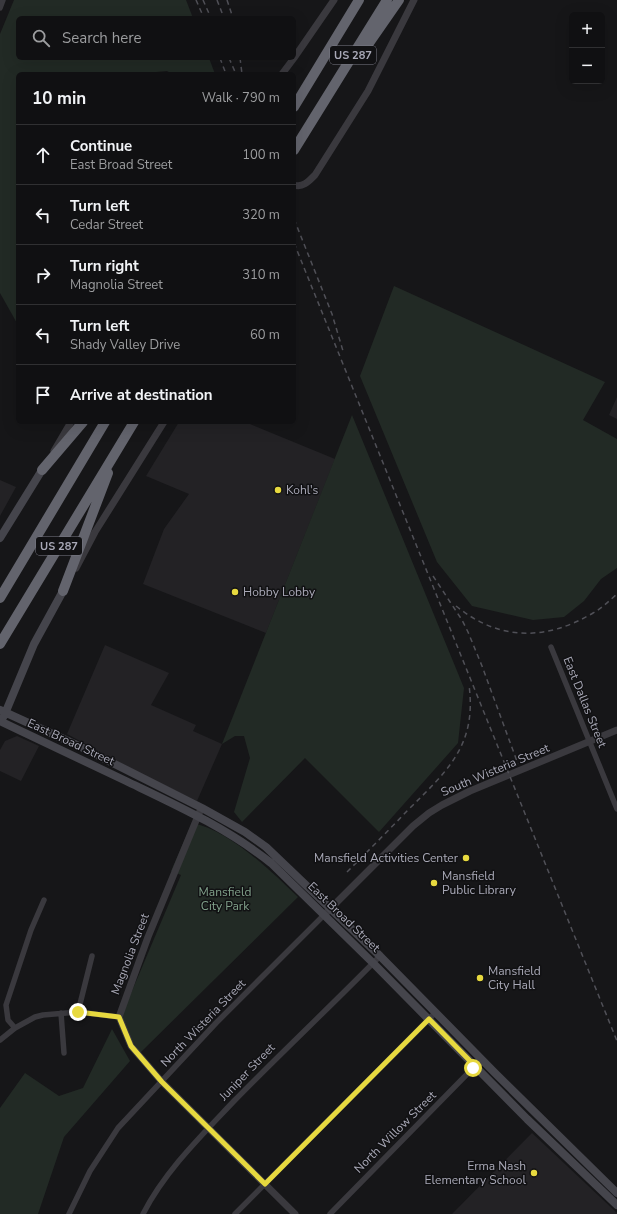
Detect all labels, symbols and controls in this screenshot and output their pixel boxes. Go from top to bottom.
map controls [569,12,605,84]
button: + [569,12,605,48]
search box [16,16,296,60]
icon: search [30,27,52,49]
text: Search here [62,28,142,48]
road number: US 287 [330,46,376,64]
button: − [569,48,605,84]
text: 10 min [32,87,86,110]
text: Walk · 790 m [202,89,280,107]
text: Continue [70,136,132,156]
icon: ahead [32,144,54,166]
text: 100 m [242,146,280,164]
text: East Broad Street [70,156,172,174]
text: Turn left [70,196,129,216]
icon: left [32,204,54,226]
text: 320 m [242,206,280,224]
text: Cedar Street [70,216,143,234]
text: Turn right [70,256,139,276]
icon: right [32,264,54,286]
text: 310 m [242,266,280,284]
text: Magnolia Street [70,276,163,294]
text: Turn left [70,316,129,336]
icon: left [32,324,54,346]
text: 60 m [250,326,280,344]
text: Shady Valley Drive [70,336,180,354]
icon: arrive [32,384,54,406]
text: Arrive at destination [70,385,213,405]
place label: Kohl's [286,482,319,498]
marker: Kohl's [273,485,283,495]
road number: US 287 [36,537,82,555]
place label: Hobby Lobby [243,584,316,600]
marker: Hobby Lobby [230,587,240,597]
street label: East Dallas Street [559,654,611,751]
street label: East Broad Street [25,715,118,770]
street label: South Wisteria Street [438,740,552,800]
place label: Mansfield Activities Center [314,850,459,866]
marker: Mansfield Activities Center [461,853,471,863]
place label: Mansfield Public Library [442,868,517,898]
street label: East Broad Street [304,878,384,956]
marker: Mansfield Public Library [429,878,439,888]
park label: Mansfield City Park [199,884,251,914]
street label: Magnolia Street [107,910,153,997]
place label: Mansfield City Hall [488,963,541,993]
marker: Mansfield City Hall [475,973,485,983]
street label: North Wisteria Street [157,975,250,1070]
route end [69,1003,87,1021]
street label: Juniper Street [215,1039,279,1105]
route start [464,1059,482,1077]
street label: North Willow Street [351,1087,440,1176]
place label: Erma Nash Elementary School [425,1158,526,1188]
marker: Erma Nash Elementary School [529,1168,539,1178]

